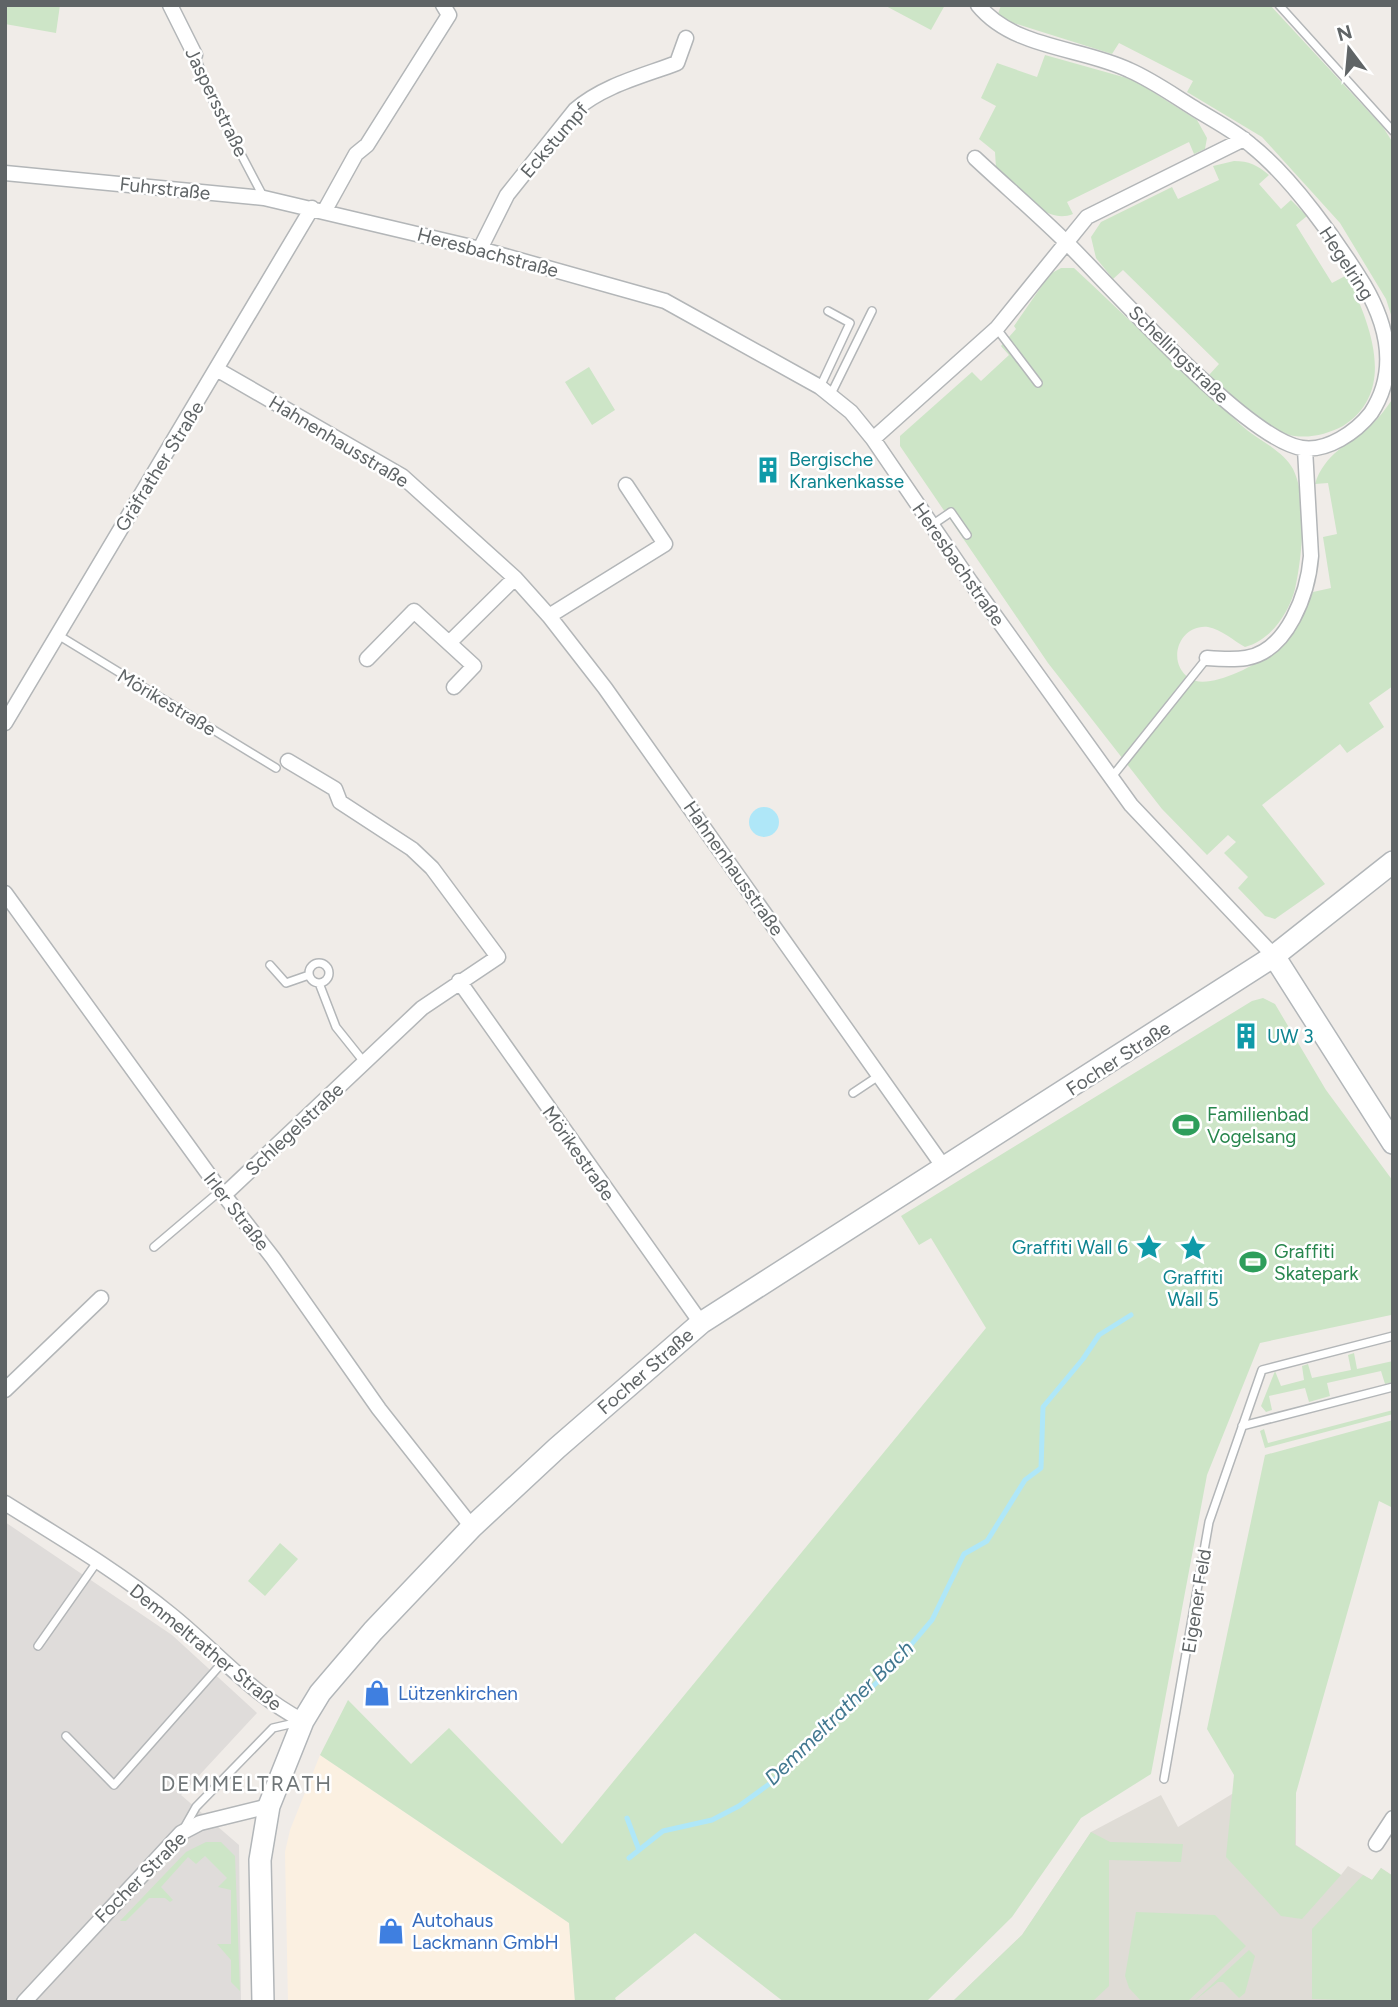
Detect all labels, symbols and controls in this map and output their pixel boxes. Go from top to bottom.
north arrow [1314,14,1384,84]
text: N [1334,20,1355,46]
street label: Jaspersstraße [180,44,253,160]
street label: Eckstumpf [516,98,593,183]
street label: Fuhrstraße [118,172,211,205]
street label: Hegelring [1314,222,1379,304]
street label: Heresbachstraße [415,223,561,282]
street label: Schellingstraße [1124,301,1234,408]
street label: Hahnenhausstraße [265,391,413,492]
street label: Gräfrather Straße [110,397,209,536]
place label: Bergische Krankenkasse [789,448,904,493]
building icon: Bergische Krankenkasse [753,455,783,485]
street label: Heresbachstraße [908,498,1010,630]
street label: Mörikestraße [113,664,220,741]
street label: Hahnenhausstraße [679,797,789,940]
street label: Focher Straße [1062,1016,1175,1101]
building icon: UW 3 [1231,1021,1261,1051]
place label: UW 3 [1267,1025,1314,1048]
street label: Schlegelstraße [240,1078,348,1181]
street label: Mörikestraße [537,1101,620,1205]
place label: Familienbad Vogelsang [1207,1103,1309,1148]
sports icon: Familienbad Vogelsang [1171,1110,1201,1140]
street label: Irler Straße [199,1167,274,1255]
place icon: Graffiti Wall 6 [1134,1232,1164,1262]
place icon: Graffiti Wall 5 [1178,1233,1208,1263]
place label: Graffiti Wall 6 [1012,1236,1128,1259]
place label: Graffiti Skatepark [1274,1240,1359,1285]
sports icon: Graffiti Skatepark [1238,1247,1268,1277]
place label: Graffiti Wall 5 [1163,1266,1223,1311]
street label: Focher Straße [593,1323,698,1419]
street label: Eigener Feld [1177,1547,1216,1655]
street label: Demmeltrather Straße [125,1579,286,1716]
water label: Demmeltrather Bach [759,1635,919,1790]
shop icon: Lützenkirchen [362,1678,392,1708]
place label: Lützenkirchen [398,1682,518,1705]
district label: DEMMELTRATH [161,1771,333,1796]
street label: Focher Straße [90,1827,191,1928]
place label: Autohaus Lackmann GmbH [412,1909,559,1954]
shop icon: Autohaus Lackmann GmbH [376,1916,406,1946]

